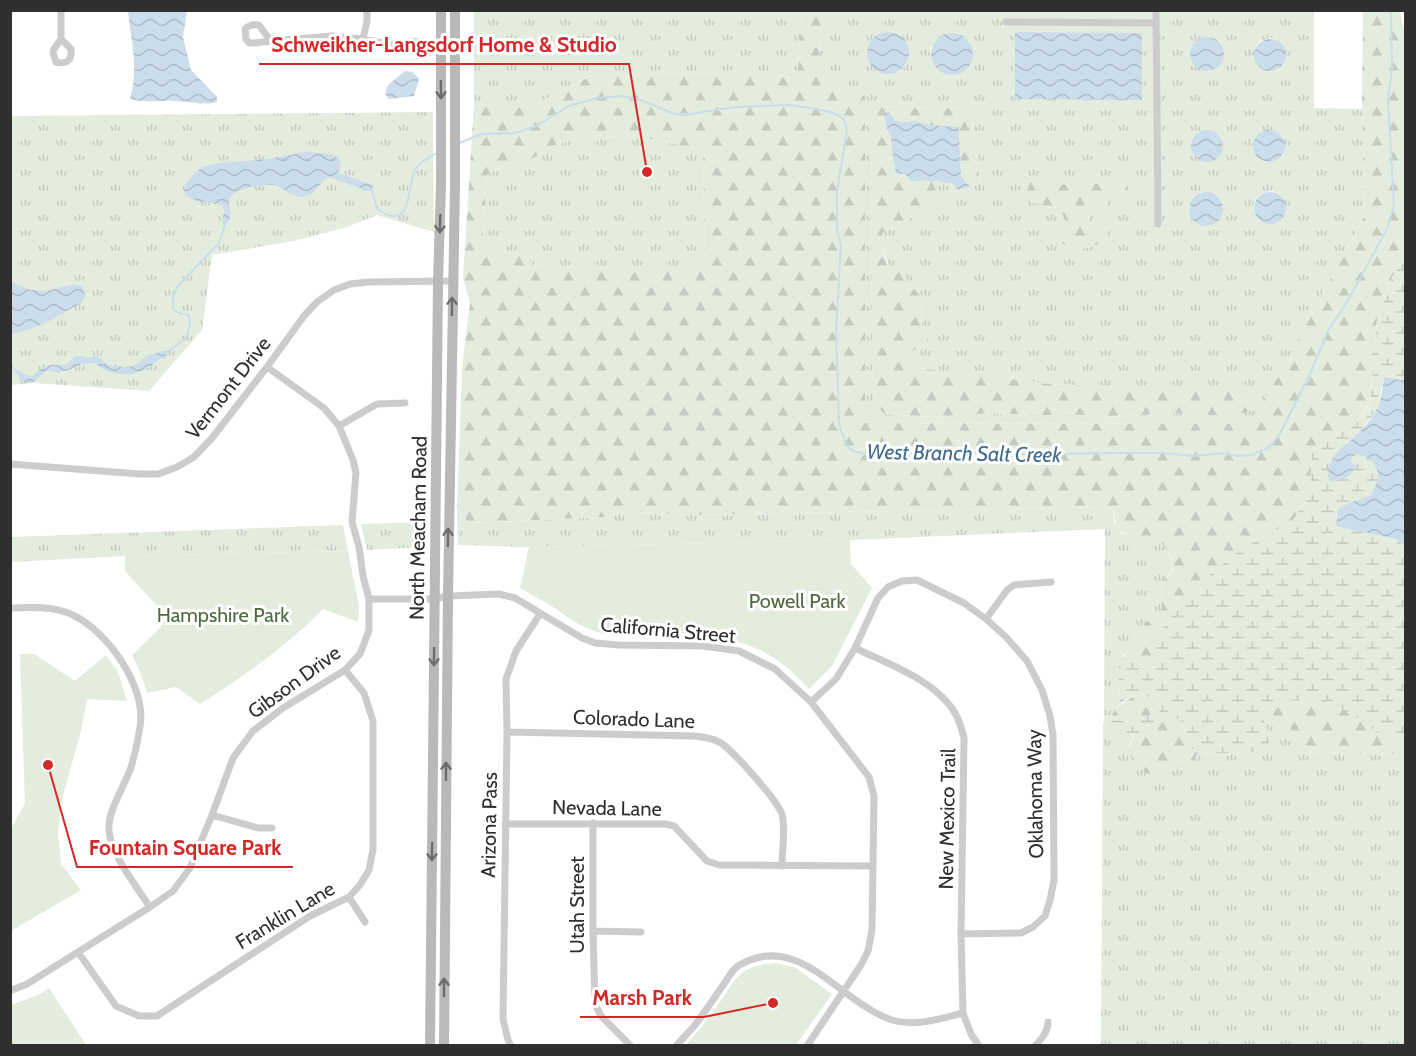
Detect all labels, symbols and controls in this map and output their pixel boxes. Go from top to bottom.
callout: Schweikher-Langsdorf Home & Studio [259,25,629,64]
text: Schweikher-Langsdorf Home & Studio [271,32,617,57]
one-way arrow [435,79,447,99]
one-way arrow [434,214,446,234]
one-way arrow [446,296,458,316]
street label: Vermont Drive [181,332,275,444]
street label: North Meacham Road [404,436,432,620]
water label: West Branch Salt Creek [866,439,1063,467]
one-way arrow [443,528,454,548]
park label: Powell Park [749,589,845,613]
park label: Hampshire Park [157,603,289,627]
street label: California Street [599,612,737,648]
street label: Gibson Drive [243,640,345,724]
one-way arrow [428,647,440,667]
street label: Colorado Lane [573,705,695,733]
street label: Oklahoma Way [1022,729,1048,859]
street label: New Mexico Trail [934,748,960,890]
one-way arrow [440,762,452,782]
street label: Arizona Pass [476,772,502,878]
street label: Nevada Lane [552,795,662,821]
callout: Fountain Square Park [77,828,293,867]
text: Fountain Square Park [89,835,282,860]
one-way arrow [426,842,438,862]
street label: Utah Street [565,856,589,954]
street label: Franklin Lane [231,876,339,954]
one-way arrow [438,978,450,998]
callout: Marsh Park [580,978,704,1017]
text: Marsh Park [592,985,693,1010]

